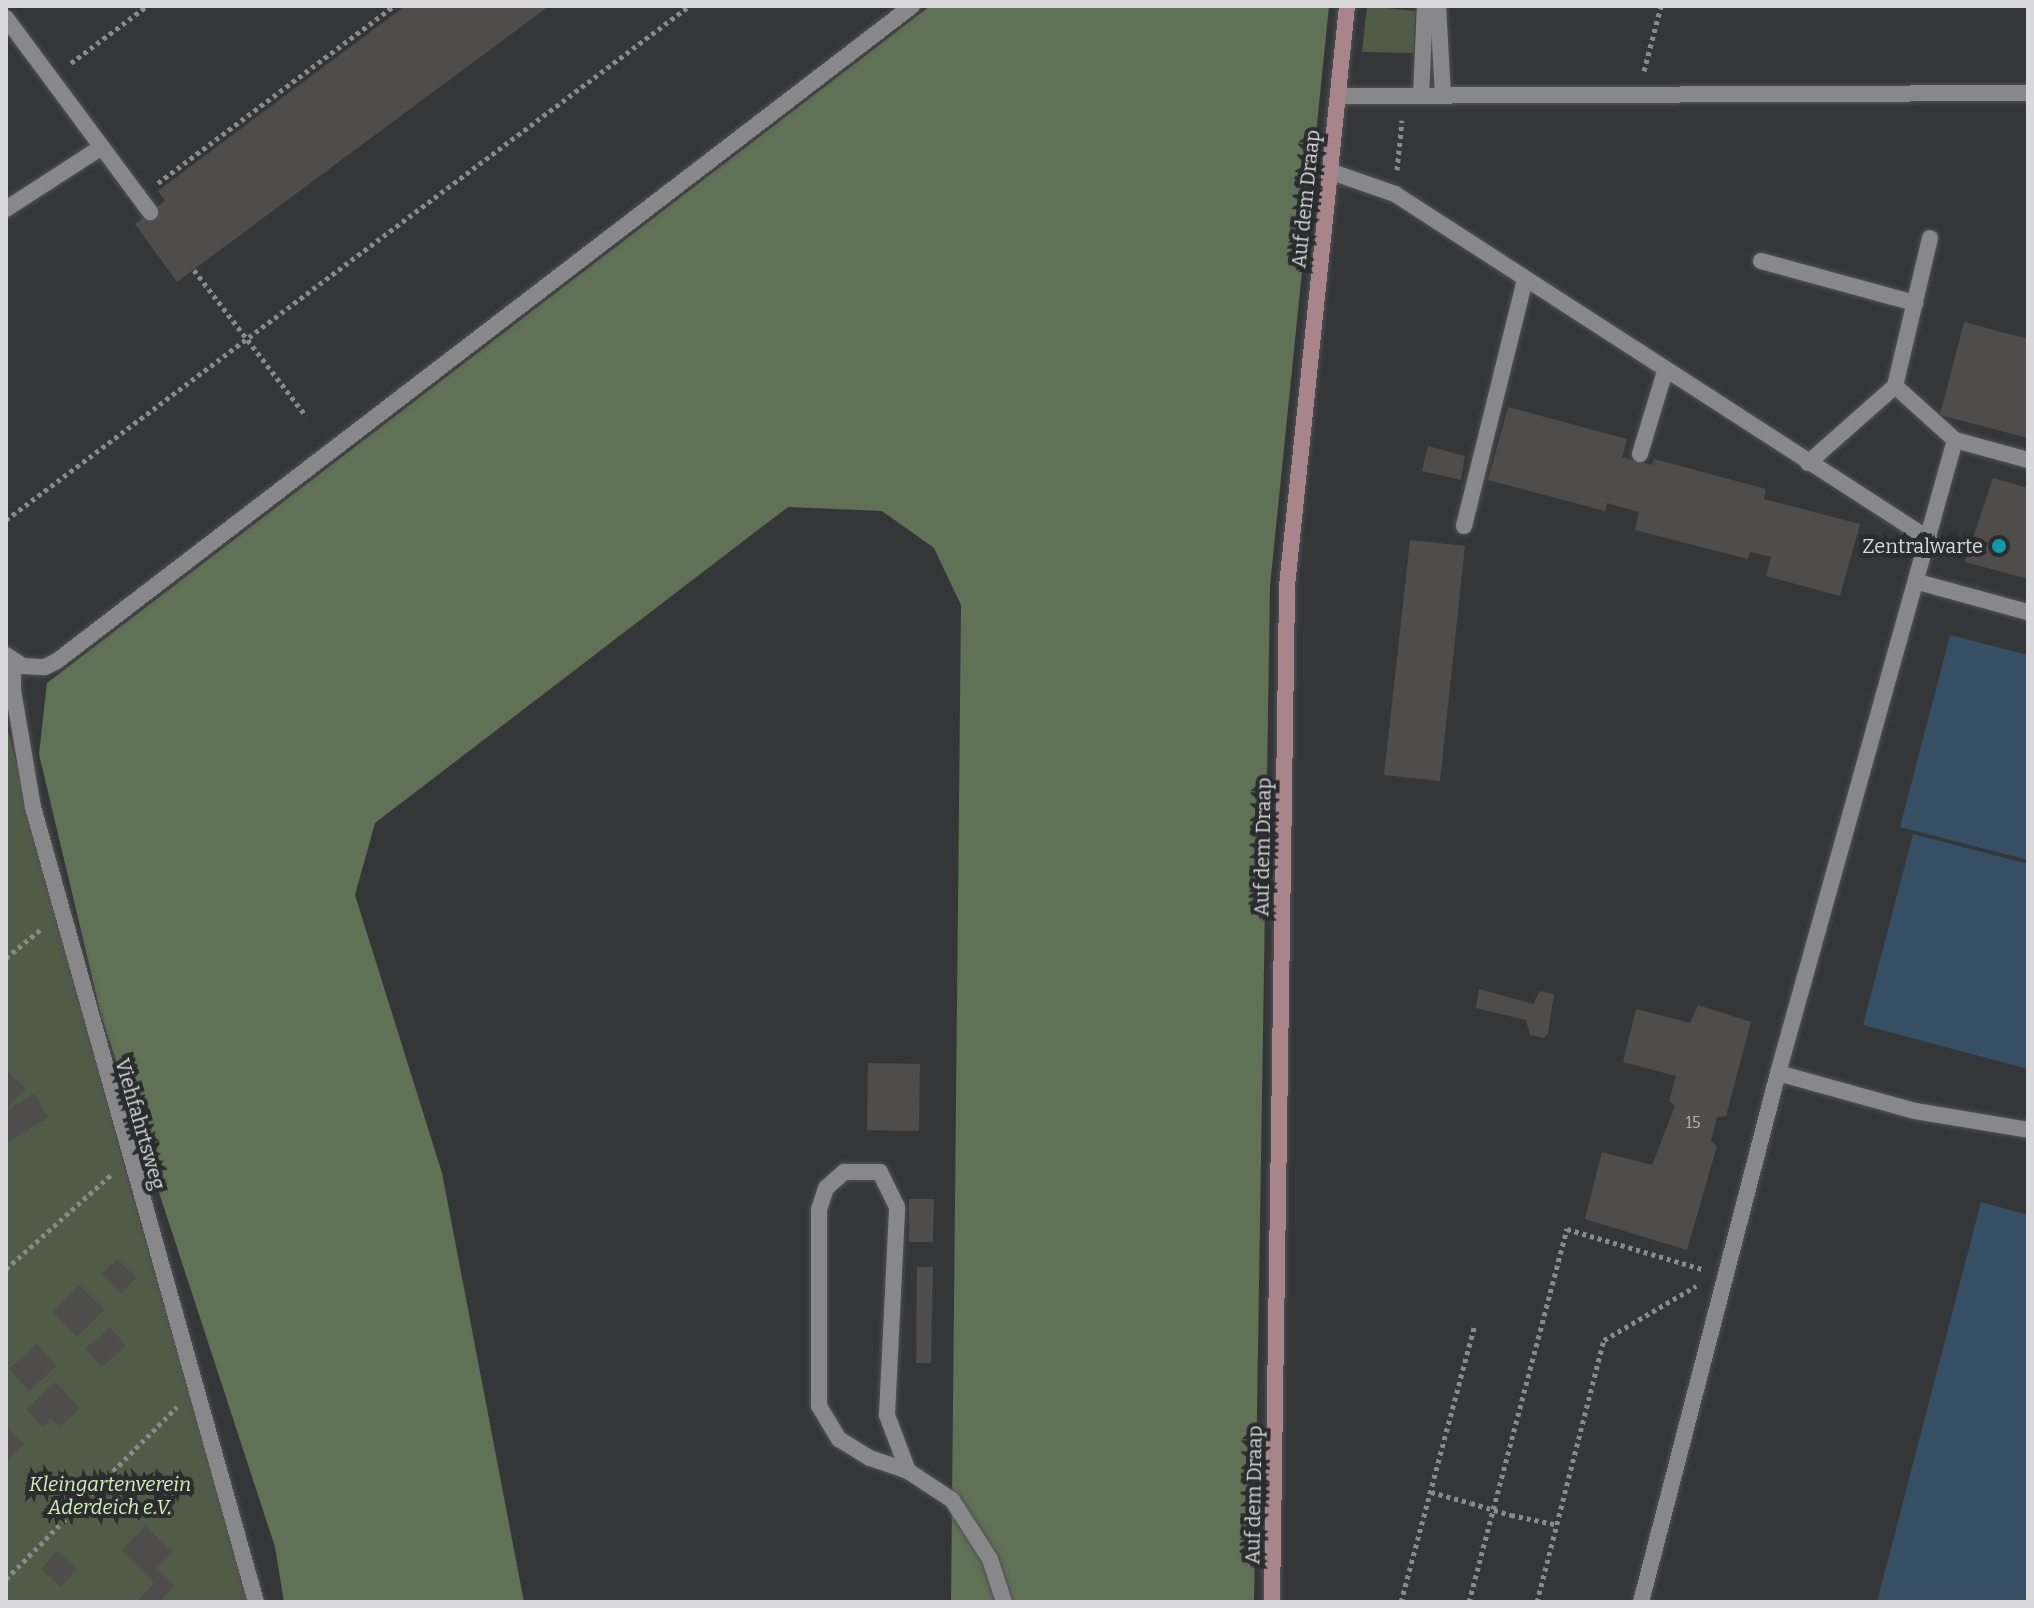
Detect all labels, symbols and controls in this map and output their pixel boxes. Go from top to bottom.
street label: Auf dem Draap [1287,129,1325,269]
place label: Zentralwarte [1862,534,1983,558]
marker: Zentralwarte [1990,537,2008,555]
street label: Auf dem Draap [1250,777,1276,917]
street label: Viehfahrtsweg [110,1056,170,1192]
house number: 15 [1685,1113,1701,1133]
street label: Auf dem Draap [1241,1425,1267,1565]
park label: Kleingartenverein Aderdeich e.V. [29,1472,191,1519]

